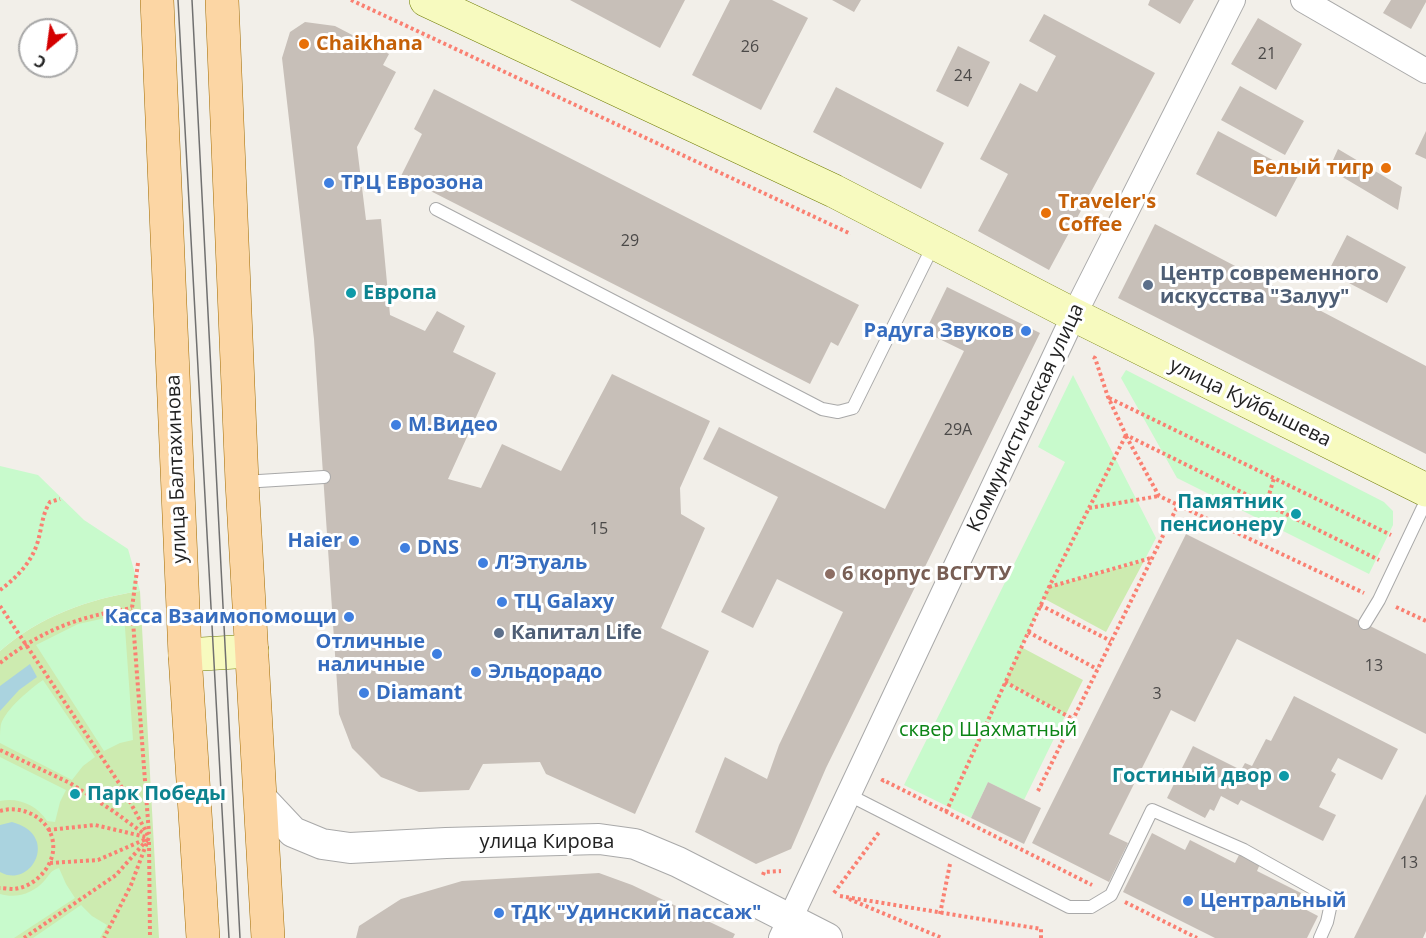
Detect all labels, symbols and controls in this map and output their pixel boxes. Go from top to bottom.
north arrow [18,18,78,78]
place label: Chaikhana [316,32,423,56]
marker: Chaikhana [297,37,311,51]
house number: 26 [741,37,759,57]
house number: 21 [1258,44,1276,64]
text: С [30,50,50,74]
house number: 24 [954,66,972,86]
place label: Белый тигр [1252,156,1374,180]
marker: Белый тигр [1379,161,1393,175]
place label: ТРЦ Еврозона [341,171,484,195]
marker: ТРЦ Еврозона [322,176,336,190]
place label: Traveler's Coffee [1058,190,1156,237]
marker: Traveler's Coffee [1039,206,1053,220]
house number: 29 [621,231,639,251]
place label: Центр современного искусства "Залуу" [1160,262,1379,309]
marker: Центр современного искусства "Залуу" [1141,278,1155,292]
place label: Европа [363,281,437,305]
marker: Европа [344,286,358,300]
street label: Коммунистическая улица [962,300,1090,536]
place label: Радуга Звуков [864,319,1014,343]
marker: Радуга Звуков [1019,324,1033,338]
street label: улица Куйбышева [1165,353,1335,453]
street label: улица Балтахинова [162,374,192,564]
place label: М.Видео [408,413,498,437]
marker: М.Видео [389,418,403,432]
house number: 29А [944,420,972,440]
place label: Памятник пенсионеру [1160,490,1284,537]
marker: Памятник пенсионеру [1289,507,1303,521]
house number: 15 [590,519,608,539]
place label: Haier [288,529,342,553]
marker: Haier [347,534,361,548]
place label: DNS [417,536,459,560]
marker: DNS [398,541,412,555]
place label: Л’Этуаль [495,551,587,575]
marker: Л’Этуаль [476,556,490,570]
place label: 6 корпус ВСГУТУ [842,562,1011,586]
marker: 6 корпус ВСГУТУ [823,567,837,581]
place label: ТЦ Galaxy [514,590,614,614]
marker: ТЦ Galaxy [495,595,509,609]
place label: Касса Взаимопомощи [105,605,337,629]
marker: Касса Взаимопомощи [342,610,356,624]
place label: Капитал Life [511,621,642,645]
marker: Капитал Life [492,626,506,640]
place label: Отличные наличные [316,630,425,677]
marker: Отличные наличные [430,647,444,661]
house number: 13 [1365,656,1383,676]
place label: Эльдорадо [488,660,603,684]
marker: Эльдорадо [469,665,483,679]
place label: Diamant [376,681,463,705]
house number: 3 [1152,684,1162,704]
marker: Diamant [357,686,371,700]
park label: сквер Шахматный [899,718,1077,742]
place label: Гостиный двор [1112,764,1272,788]
marker: Гостиный двор [1277,769,1291,783]
place label: Парк Победы [87,782,226,806]
marker: Парк Победы [68,787,82,801]
street label: улица Кирова [480,830,614,854]
house number: 13 [1400,853,1418,873]
place label: Центральный [1200,889,1346,913]
marker: Центральный [1181,894,1195,908]
place label: ТДК "Удинский пассаж" [511,901,761,925]
marker: ТДК "Удинский пассаж" [492,906,506,920]

